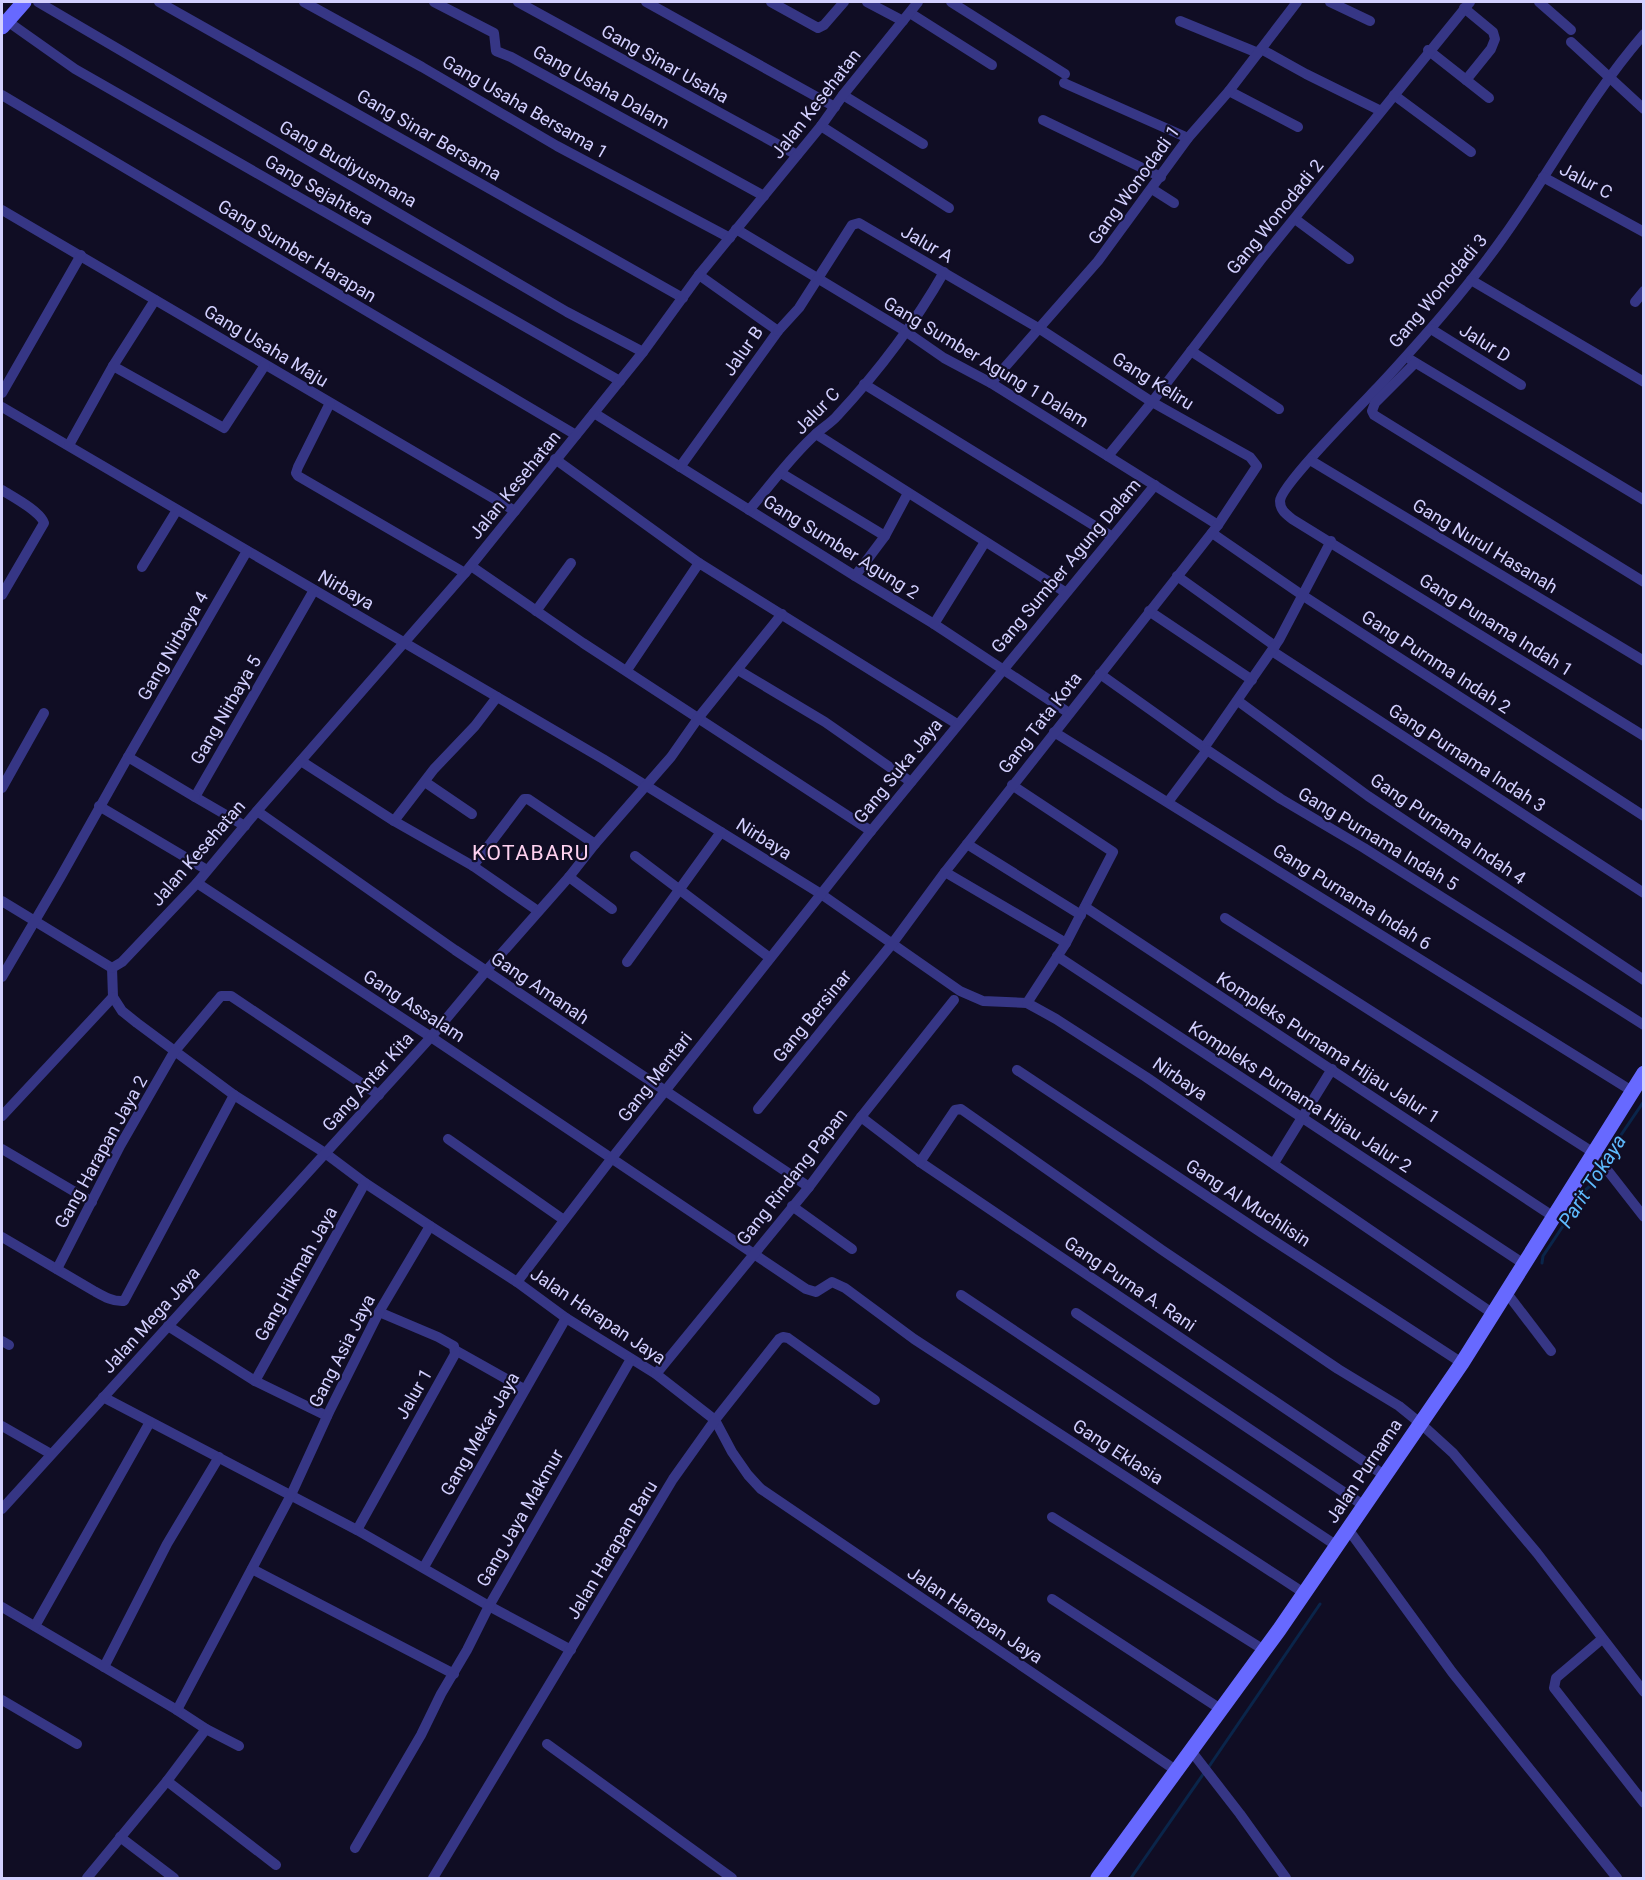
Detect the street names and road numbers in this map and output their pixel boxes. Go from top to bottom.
street label: Gang Sinar Usaha [598,20,733,107]
street label: Gang Usaha Dalam [529,40,673,133]
street label: Jalan Kesehatan [766,45,865,163]
street label: Gang Usaha Bersama 1 [439,51,612,163]
street label: Gang Sinar Bersama [353,85,505,185]
street label: Gang Budiyusmana [276,116,421,211]
street label: Gang Wonodadi 1 [1083,121,1184,248]
street label: Gang Sejahtera [261,150,377,229]
street label: Gang Wonodadi 2 [1222,155,1327,278]
street label: Jalur C [1556,158,1616,203]
street label: Gang Sumber Harapan [214,195,380,306]
street label: Jalur A [898,220,957,267]
street label: Gang Wonodadi 3 [1384,230,1491,352]
street label: Gang Sumber Agung 1 Dalam [880,292,1093,431]
street label: Gang Usaha Maju [200,300,332,391]
street label: Jalur D [1456,319,1515,366]
street label: Jalur B [718,322,767,380]
street label: Gang Keliru [1109,347,1198,414]
street label: Jalur C [790,383,844,438]
street label: Jalan Kesehatan [465,426,565,543]
street label: Gang Sumber Agung Dalam [987,474,1145,657]
street label: Gang Sumber Agung 2 [760,490,923,603]
street label: Gang Nurul Hasanah [1409,494,1562,597]
street label: Nirbaya [314,565,378,614]
street label: Gang Punama Indah 1 [1416,569,1577,680]
street label: Gang Nirbaya 4 [133,587,212,704]
street label: Gang Purnma Indah 2 [1358,606,1515,718]
street label: Gang Nirbaya 5 [186,651,265,768]
street label: Gang Tata Kota [993,668,1086,778]
street label: Gang Purnama Indah 3 [1385,699,1550,816]
street label: Gang Suka Jaya [849,714,946,827]
street label: Gang Purnama Indah 4 [1367,769,1530,888]
street label: Gang Purnama Indah 5 [1294,782,1462,895]
street label: Jalan Kesehatan [146,796,249,910]
street label: Nirbaya [733,813,796,864]
street label: Gang Purnama Indah 6 [1269,839,1435,954]
street label: Gang Amanah [487,947,593,1028]
street label: Gang Assalam [360,965,469,1046]
street label: Gang Bersinar [768,965,855,1066]
street label: Kompleks Purnama Hijau Jalur 1 [1213,968,1444,1128]
street label: Kompleks Purnama Hijau Jalur 2 [1185,1017,1416,1177]
street label: Gang Antar Kita [318,1028,418,1135]
street label: Gang Mentari [613,1028,696,1126]
street label: Nirbaya [1149,1053,1212,1104]
street label: Gang Harapan Jaya 2 [50,1072,151,1232]
street label: Gang Rindang Papan [732,1104,851,1249]
street label: Gang Al Muchlisin [1182,1154,1315,1251]
street label: Gang Hikmah Jaya [250,1203,341,1345]
street label: Gang Purna A. Rani [1060,1232,1200,1335]
street label: Jalan Mega Jaya [97,1262,204,1377]
street label: Jalan Harapan Jaya [527,1263,670,1369]
street label: Gang Asia Jaya [304,1291,379,1411]
street label: Jalur 1 [391,1365,436,1423]
street label: Gang Mekar Jaya [436,1368,523,1499]
street label: Gang Eklasia [1069,1415,1167,1489]
street label: Jalan Purnama [1321,1415,1406,1527]
street label: Gang Jaya Makmur [472,1445,567,1590]
street label: Jalan Harapan Baru [562,1477,661,1623]
street label: Jalan Harapan Jaya [904,1562,1047,1668]

